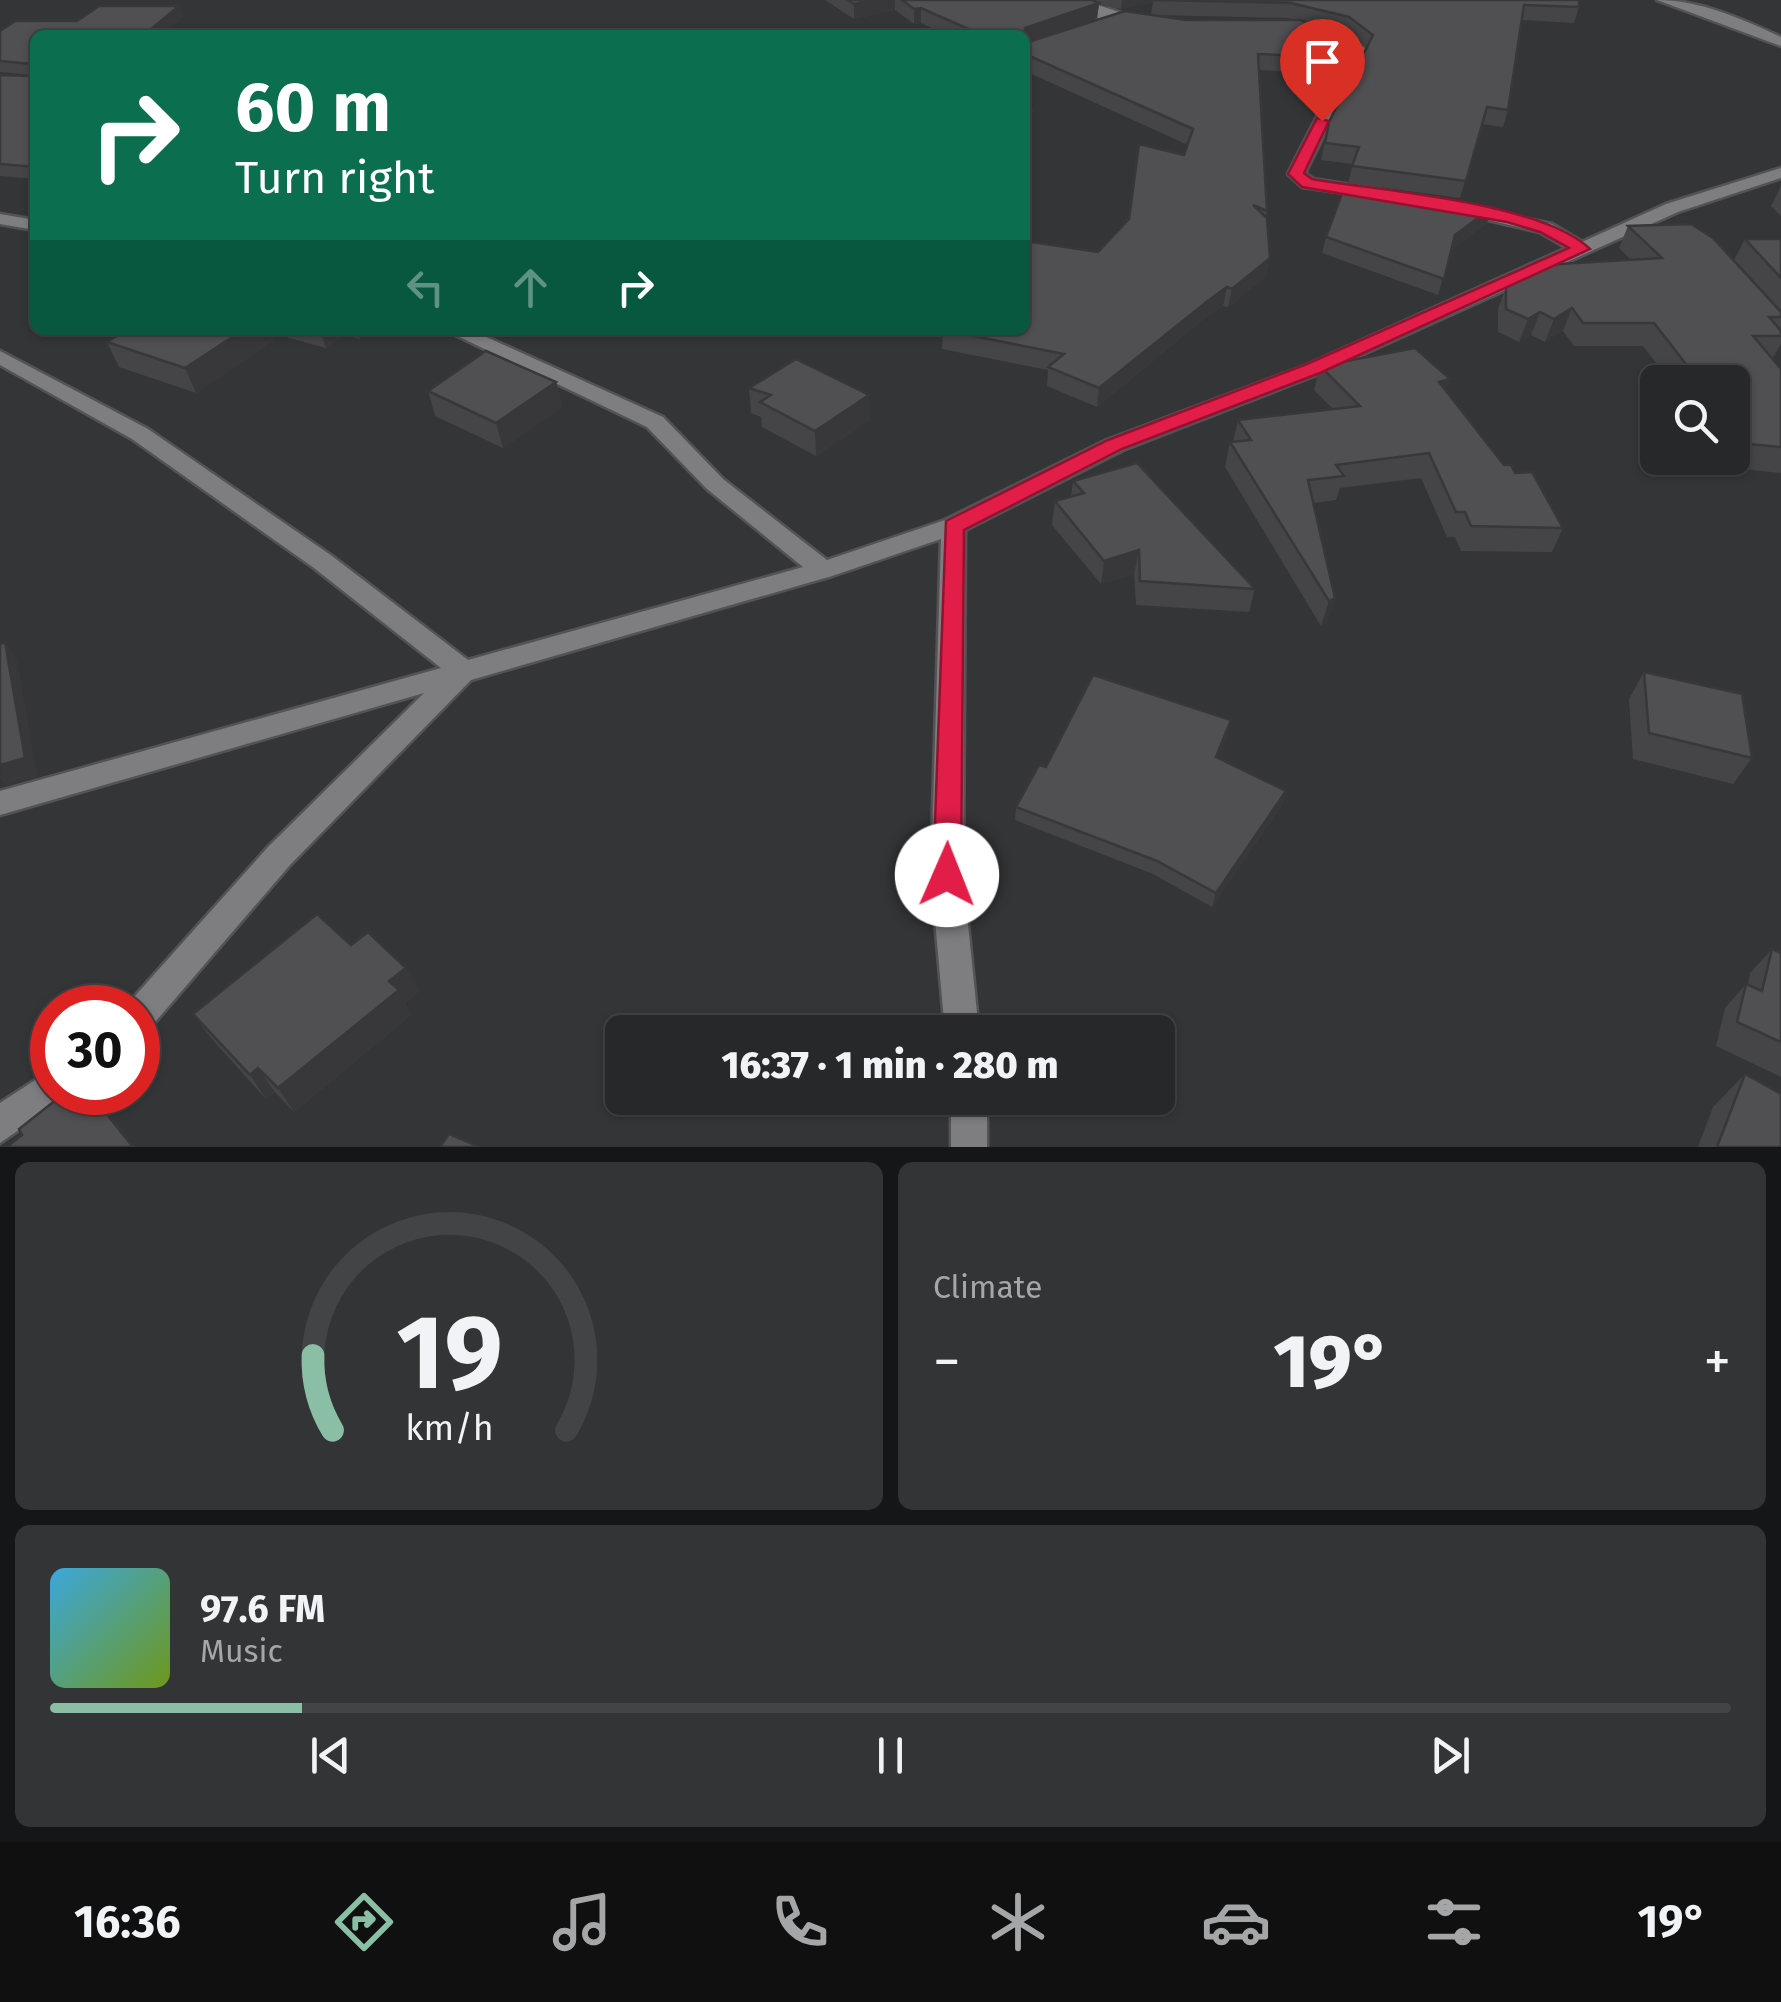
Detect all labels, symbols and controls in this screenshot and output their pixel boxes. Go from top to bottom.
pin [1280,19,1365,122]
icon: arrive [1295,34,1350,89]
text: 60 m [235,66,391,150]
icon: right [70,70,200,200]
text: Turn right [235,151,434,205]
icon: left [398,260,453,315]
icon: ahead [503,260,558,315]
icon: right [608,260,663,315]
map controls [1640,365,1750,475]
button: search [1640,365,1750,475]
position arrow [895,823,999,927]
speed limit sign: 30 [30,985,160,1115]
text: 16:37 · 1 min · 280 m [722,1042,1058,1088]
text: Climate [933,1268,1042,1306]
text: 19 [396,1291,502,1416]
text: 19° [1273,1317,1391,1407]
text: − [933,1329,961,1395]
text: + [1704,1329,1731,1395]
text: km/h [405,1407,493,1449]
text: 97.6 FM [200,1586,325,1632]
text: Music [200,1632,283,1670]
icon: previous [303,1728,358,1783]
icon: pause [863,1728,918,1783]
icon: next [1423,1728,1478,1783]
icon: directions [329,1887,399,1957]
icon: music [547,1887,617,1957]
icon: phone [765,1887,835,1957]
icon: climate [983,1887,1053,1957]
icon: car [1201,1887,1271,1957]
icon: filters [1419,1887,1489,1957]
text: 16:36 [74,1895,181,1949]
text: 19° [1637,1895,1707,1949]

